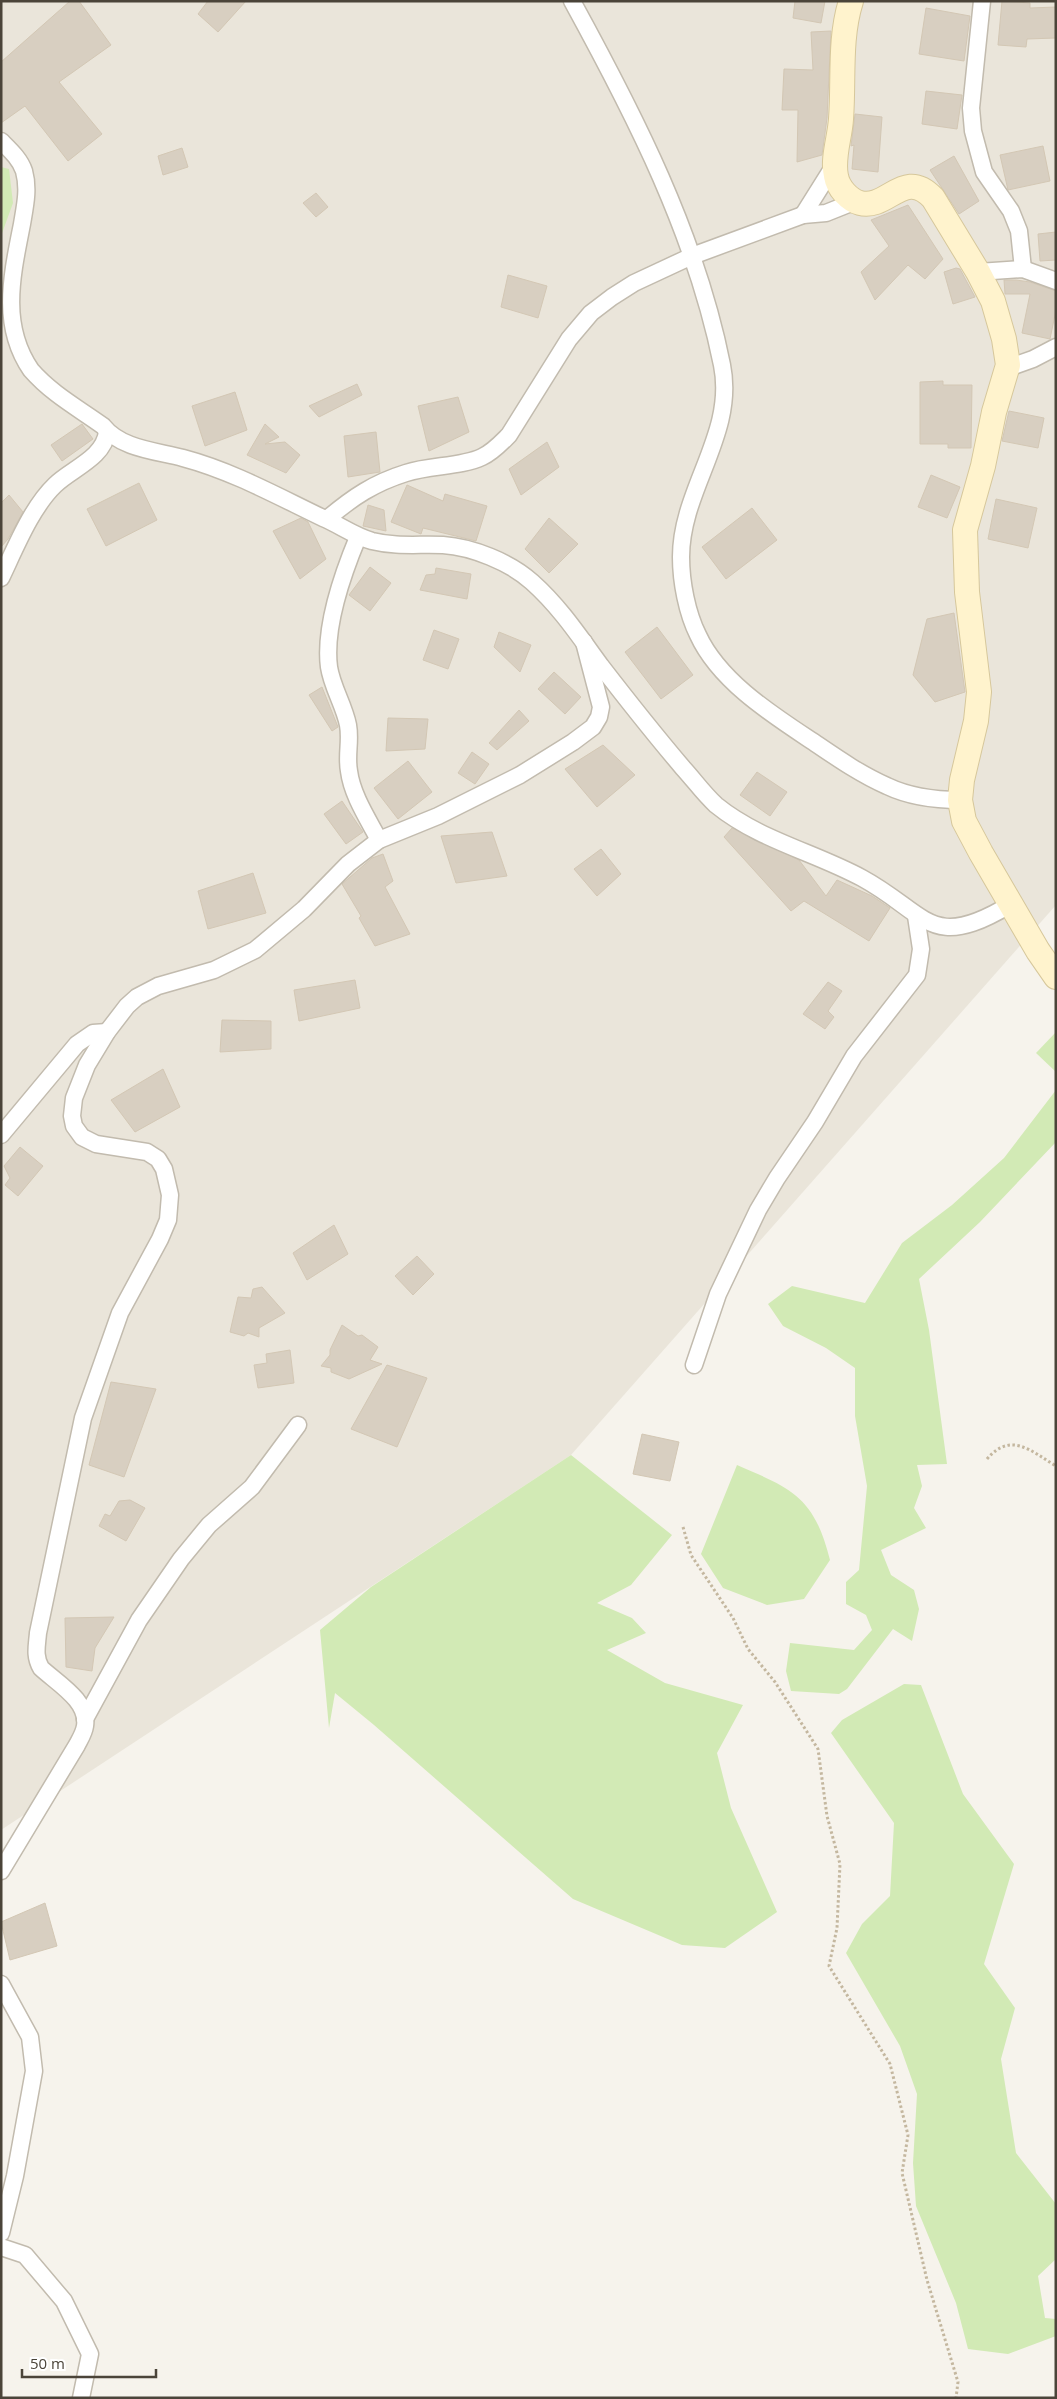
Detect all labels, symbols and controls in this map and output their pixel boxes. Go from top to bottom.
scale bar [22,2346,156,2378]
text: 50 m [30,2353,65,2373]

